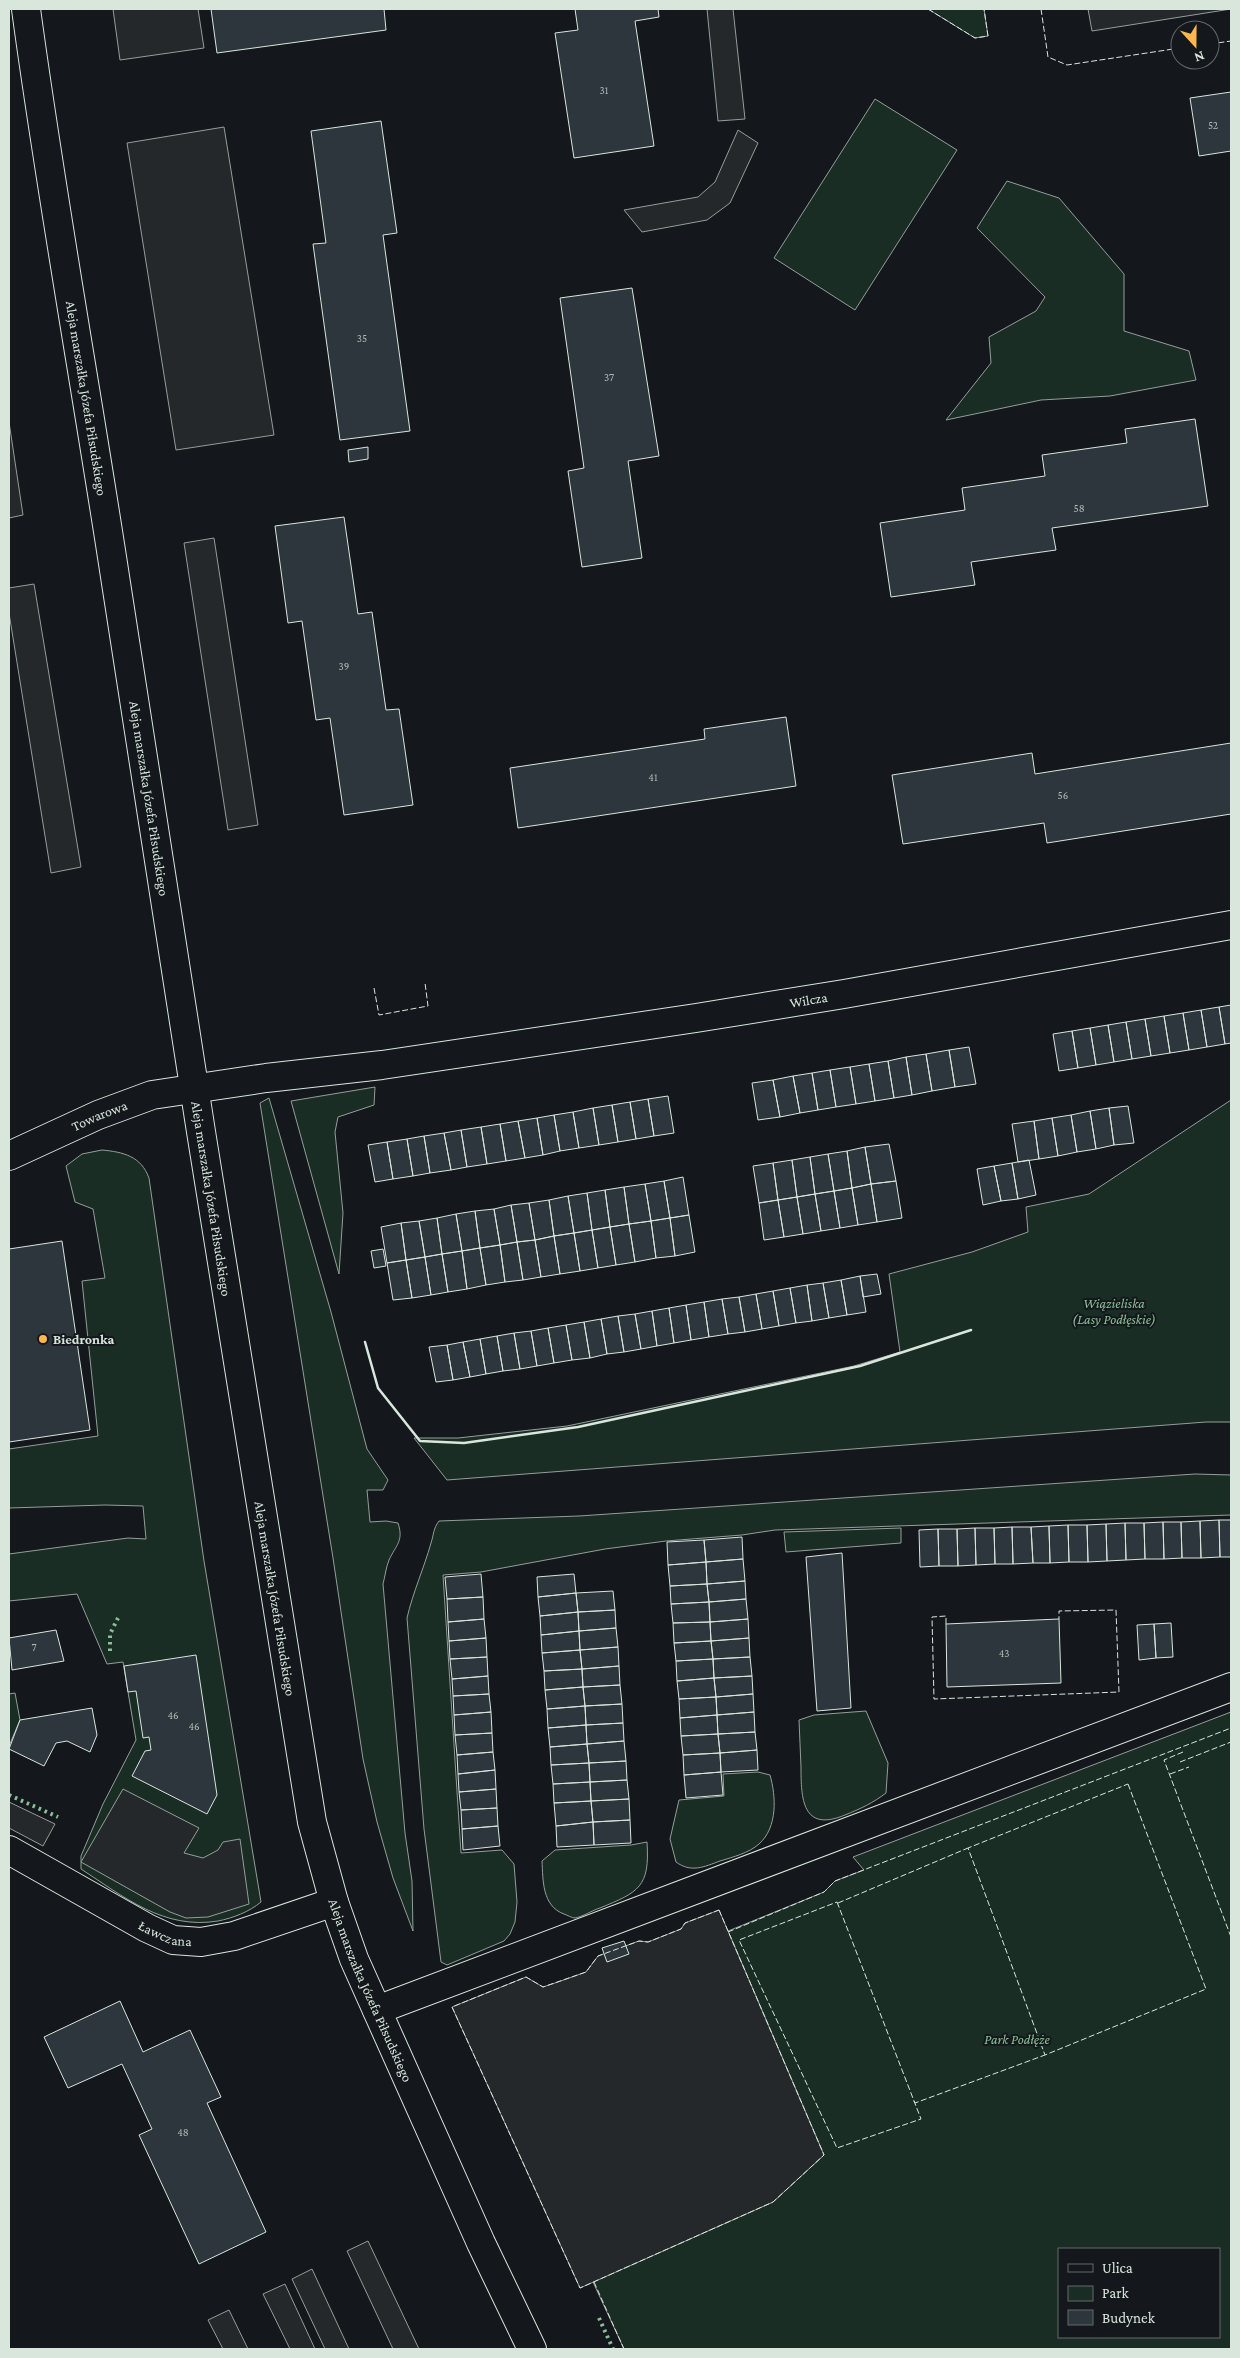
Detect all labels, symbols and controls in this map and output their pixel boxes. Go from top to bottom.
north arrow [1170,20,1220,70]
text: N [1192,48,1207,66]
house number: 31 [600,84,609,96]
house number: 52 [1208,119,1218,131]
street label: Aleja marszałka Józefa Piłsudskiego [63,300,110,497]
house number: 35 [357,332,367,344]
house number: 37 [604,371,614,383]
house number: 58 [1073,502,1085,514]
house number: 39 [339,660,349,672]
street label: Aleja marszałka Józefa Piłsudskiego [126,700,172,897]
house number: 41 [648,771,658,783]
house number: 56 [1058,789,1068,801]
street label: Wilcza [788,989,829,1011]
street label: Towarowa [69,1097,130,1134]
street label: Aleja marszałka Józefa Piłsudskiego [188,1100,235,1297]
park label: Wiązieliska (Lasy Podłęskie) [1072,1295,1156,1328]
place label: Biedronka [53,1331,115,1347]
marker: Biedronka [37,1333,49,1345]
street label: Aleja marszałka Józefa Piłsudskiego [252,1500,299,1697]
house number: 7 [31,1641,37,1653]
house number: 43 [999,1647,1009,1659]
house number: 46 [167,1709,179,1721]
house number: 46 [188,1720,200,1732]
street label: Aleja marszałka Józefa Piłsudskiego [325,1897,416,2084]
street label: Ławczana [136,1917,193,1949]
park label: Park Podłęże [984,2031,1050,2047]
house number: 48 [177,2126,189,2138]
legend [1058,2248,1220,2338]
text: Ulica [1102,2260,1133,2276]
text: Park [1102,2285,1129,2301]
text: Budynek [1102,2310,1156,2327]

